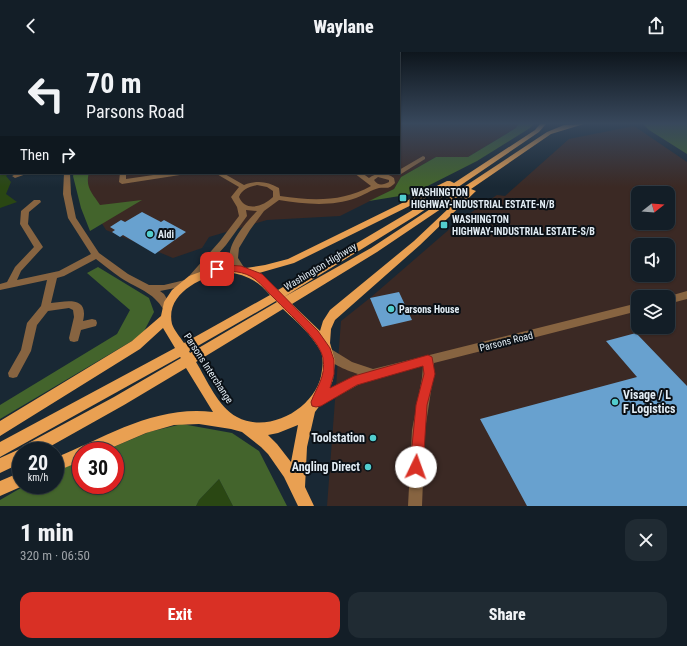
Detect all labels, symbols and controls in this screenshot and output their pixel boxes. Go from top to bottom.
icon: back [20,15,42,37]
icon: share [645,15,667,37]
text: Waylane [313,16,374,37]
text: 70 m [86,67,142,100]
icon: left [20,68,72,120]
text: Parsons Road [86,101,184,122]
icon: right [57,144,79,166]
text: Then [20,146,49,164]
north arrow [631,186,675,230]
map controls [631,186,675,334]
place label: WASHINGTON HIGHWAY-INDUSTRIAL ESTATE-N/B [411,187,555,210]
marker: WASHINGTON HIGHWAY-INDUSTRIAL ESTATE-N/B [398,193,408,203]
place label: WASHINGTON HIGHWAY-INDUSTRIAL ESTATE-S/B [452,214,595,237]
marker: WASHINGTON HIGHWAY-INDUSTRIAL ESTATE-S/B [439,220,449,230]
marker: Aldi [145,229,155,239]
place label: Aldi [158,229,174,240]
button: sound [631,238,675,282]
street label: Washington Highway [282,241,358,292]
pin [200,252,234,286]
icon: arrive [206,258,228,280]
button: layers [631,290,675,334]
marker: Parsons House [386,304,396,314]
place label: Parsons House [399,304,460,315]
street label: Parsons Road [478,330,534,353]
street label: Parsons Interchange [182,331,235,406]
place label: Visage / L F Logistics [623,388,676,416]
marker: Visage / L F Logistics [610,397,620,407]
place label: Toolstation [311,431,365,445]
marker: Toolstation [368,433,378,443]
speed limit sign: 30 [72,442,124,494]
position arrow [395,446,437,488]
text: 20 [28,451,48,475]
place label: Angling Direct [292,460,360,474]
marker: Angling Direct [363,462,373,472]
text: km/h [28,472,48,483]
text: 1 min [20,519,74,547]
button: close [625,519,667,561]
text: 320 m · 06:50 [20,548,90,563]
button: Exit [20,592,340,638]
button: Share [348,592,667,638]

